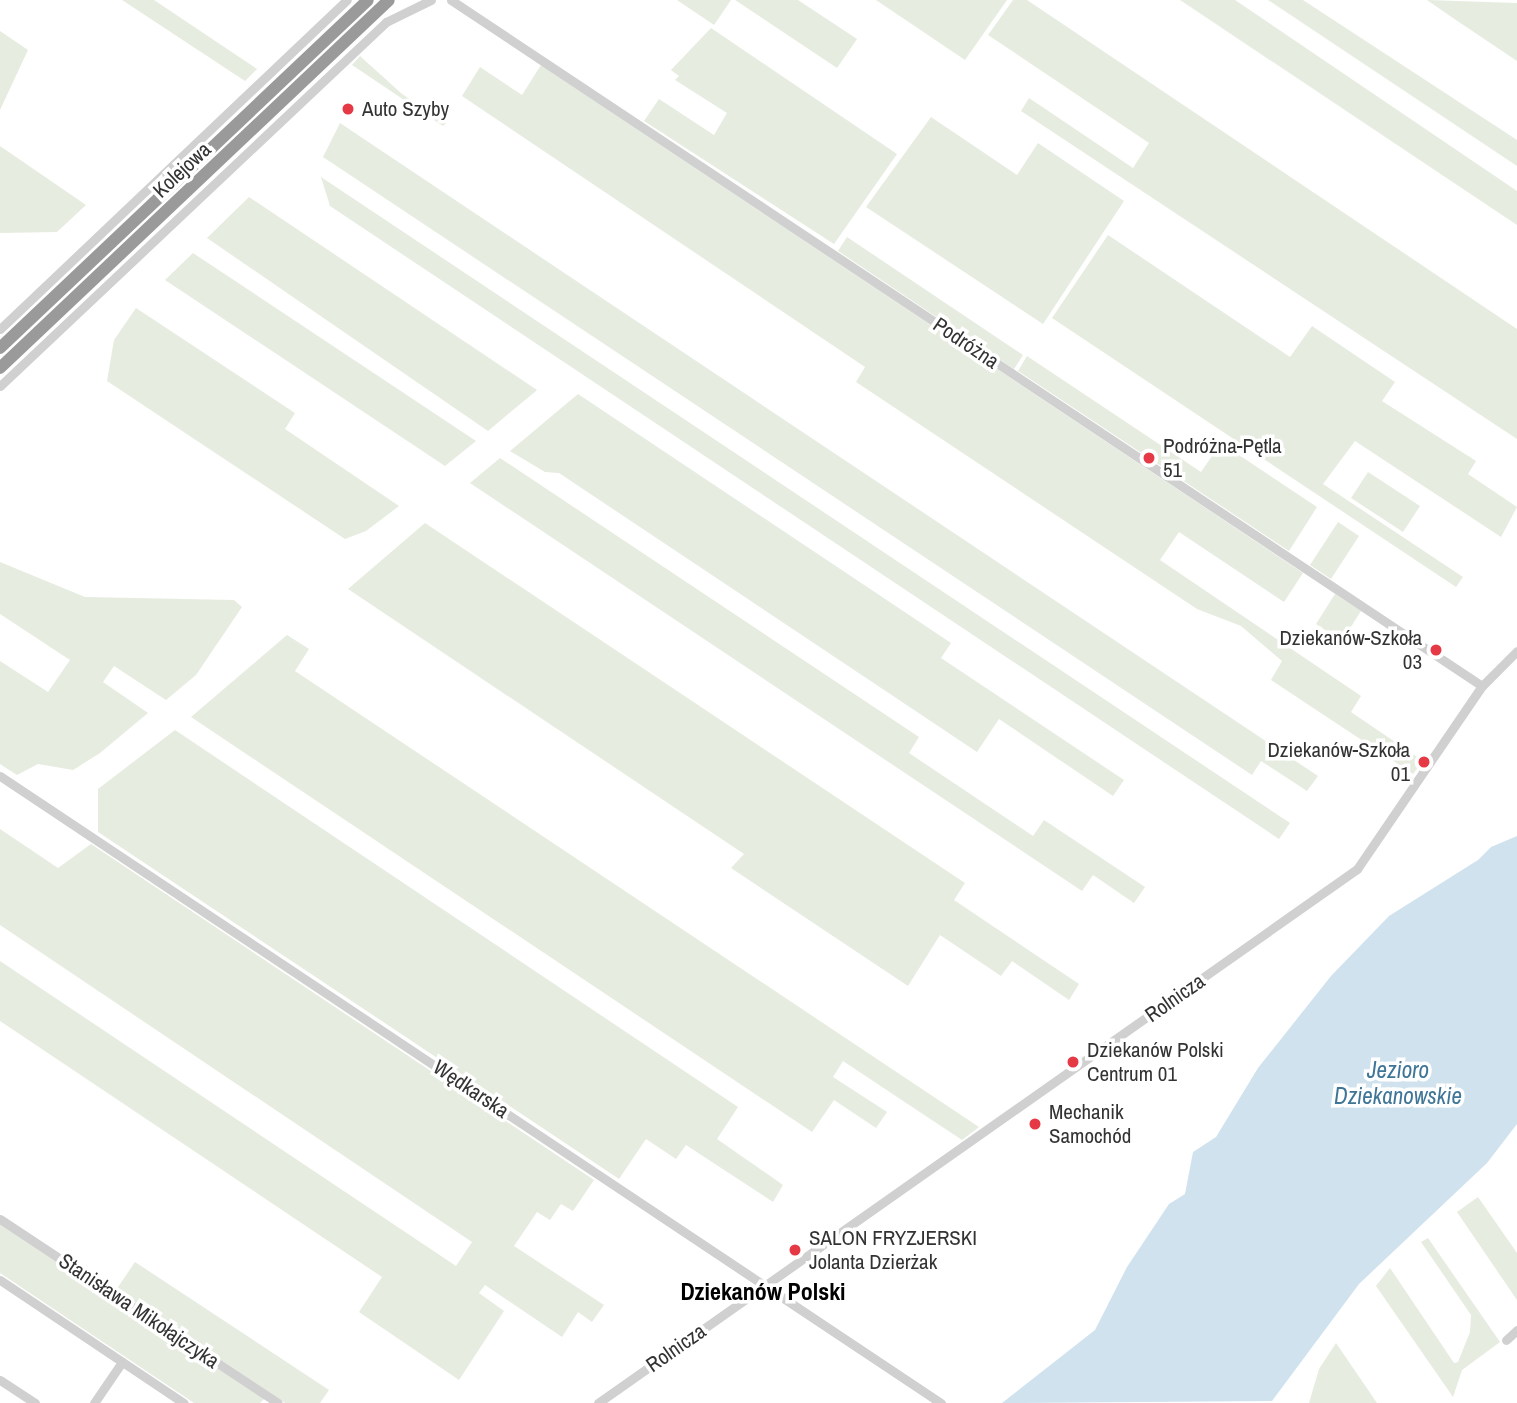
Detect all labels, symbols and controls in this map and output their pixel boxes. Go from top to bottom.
place label: Auto Szyby [362,96,449,122]
marker: Auto Szyby [340,101,356,117]
street label: Kolejowa [148,137,216,203]
street label: Podróżna [928,312,1004,374]
place label: Podróżna-Pętla 51 [1163,433,1282,483]
marker: Podróżna-Pętla 51 [1141,450,1157,466]
place label: Dziekanów-Szkoła 03 [1279,625,1422,675]
marker: Dziekanów-Szkoła 03 [1428,642,1444,658]
place label: Dziekanów-Szkoła 01 [1267,737,1410,787]
marker: Dziekanów-Szkoła 01 [1416,754,1432,770]
street label: Rolnicza [1140,968,1210,1028]
place label: Dziekanów Polski Centrum 01 [1087,1037,1224,1087]
marker: Dziekanów Polski Centrum 01 [1065,1054,1081,1070]
street label: Wędkarska [428,1055,514,1123]
water label: Jezioro Dziekanowskie [1334,1056,1462,1110]
place label: Mechanik Samochód [1049,1099,1131,1149]
marker: Mechanik Samochód [1027,1116,1043,1132]
place label: SALON FRYZJERSKI Jolanta Dzierżak [809,1225,977,1275]
marker: SALON FRYZJERSKI Jolanta Dzierżak [787,1242,803,1258]
street label: Stanisława Mikołajczyka [54,1248,224,1374]
district label: Dziekanów Polski [680,1278,846,1306]
street label: Rolnicza [641,1318,711,1378]

